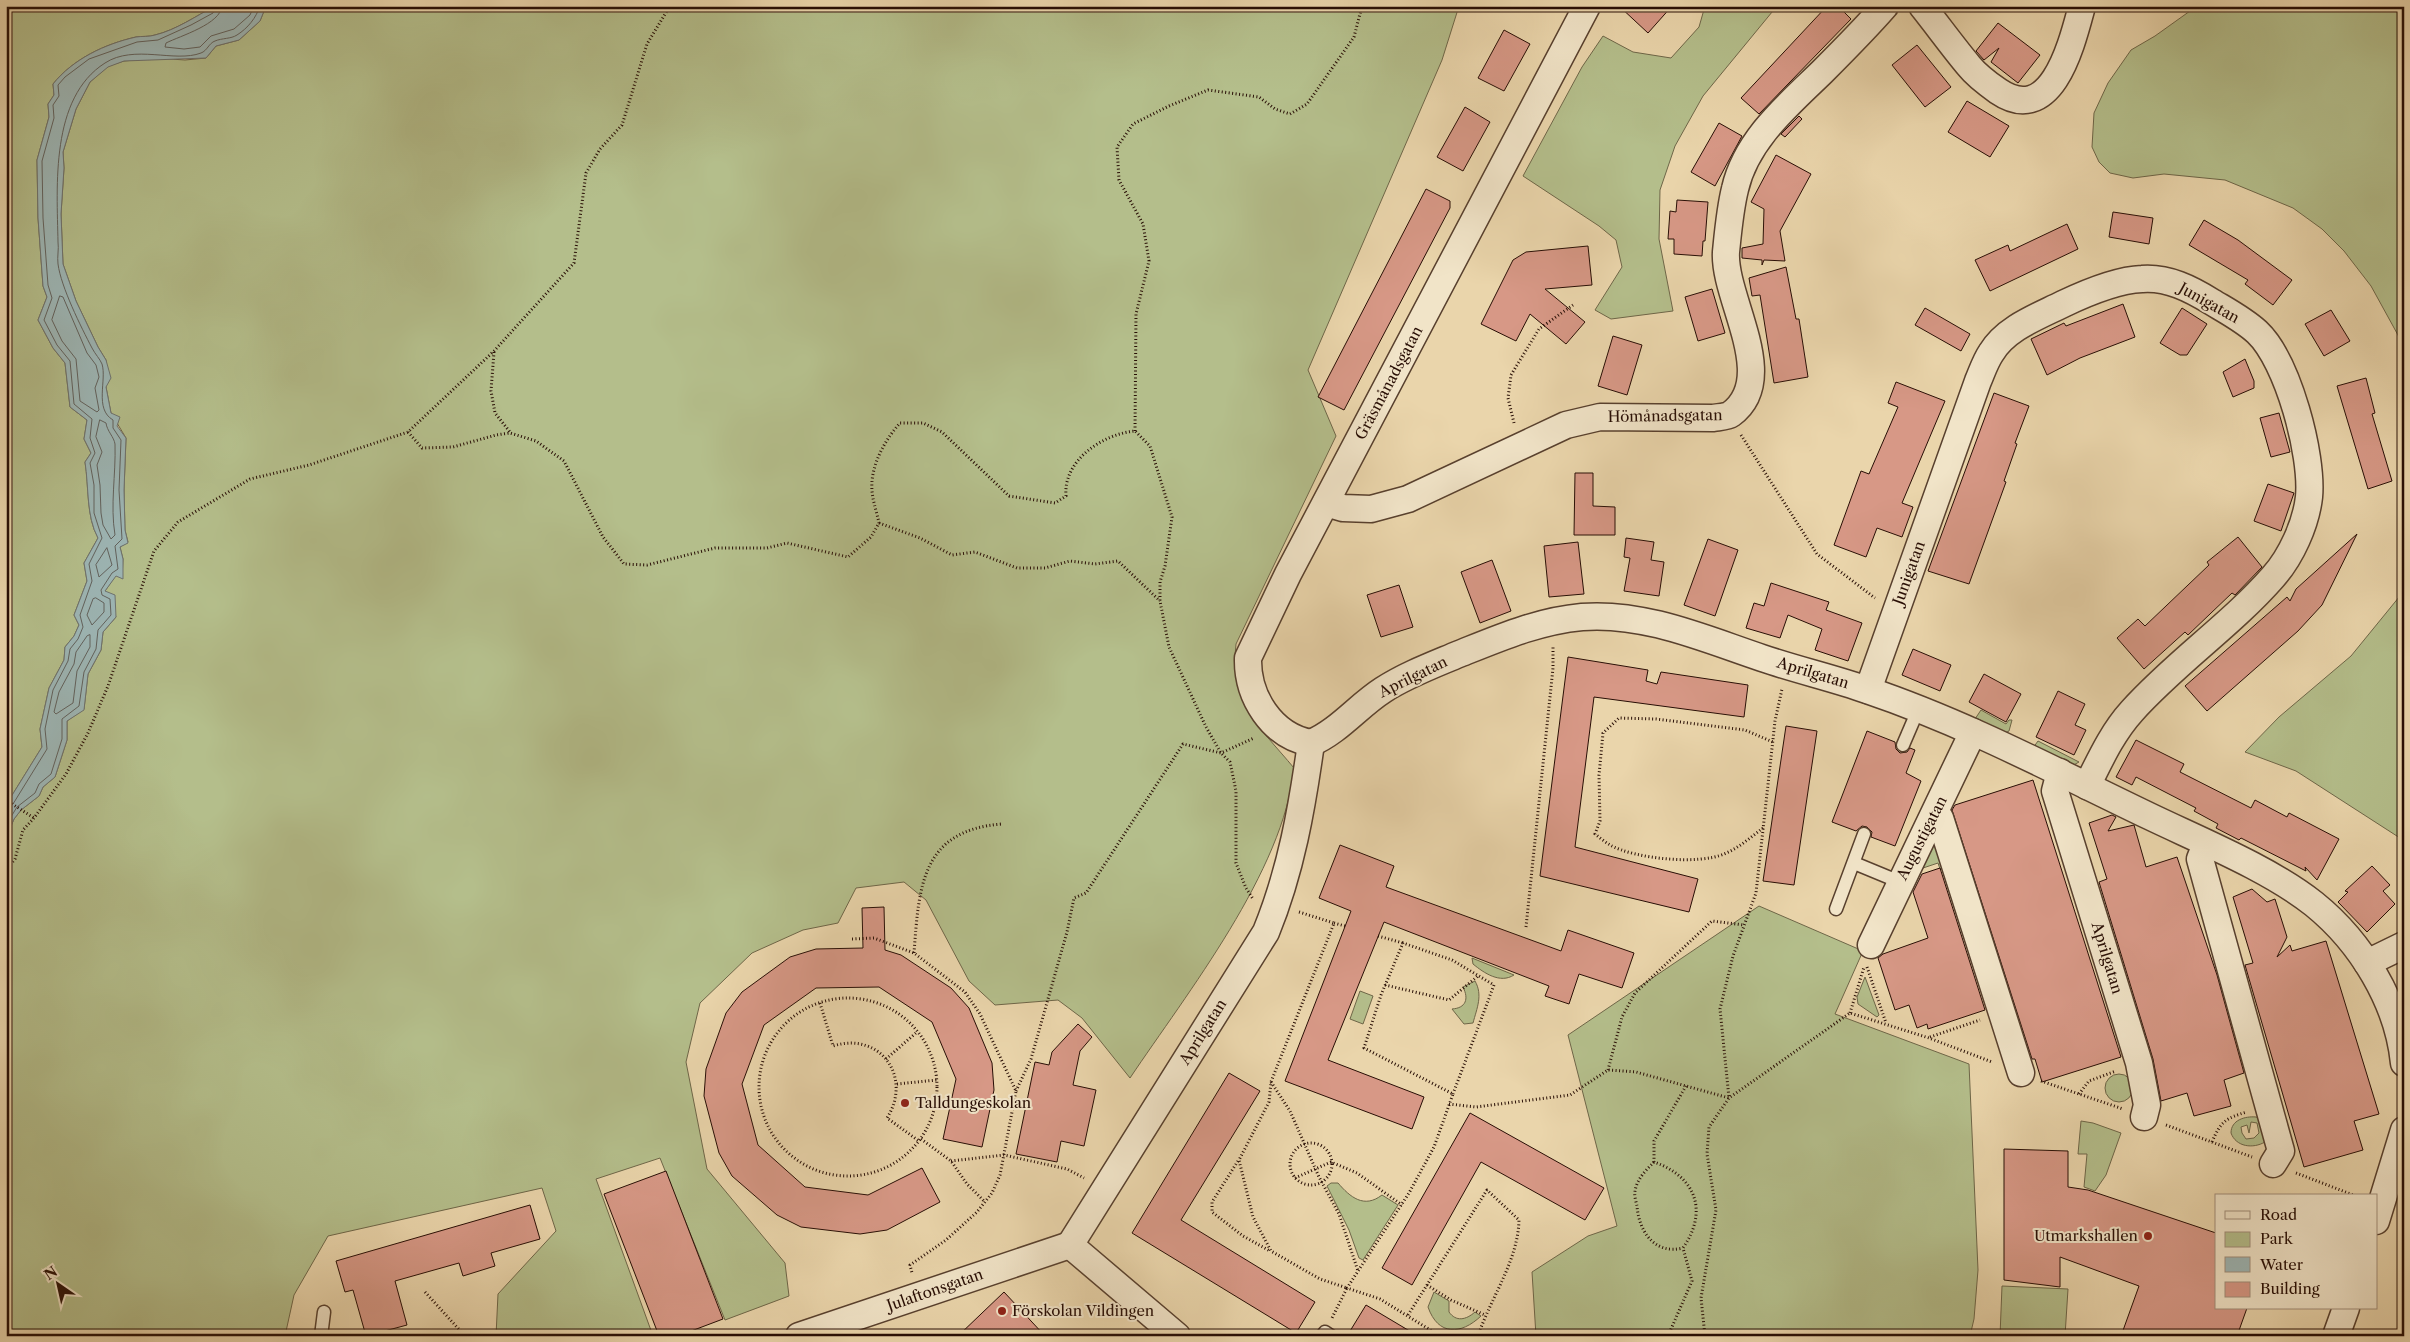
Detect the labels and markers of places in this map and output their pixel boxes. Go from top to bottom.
place label: Talldungeskolan [915,1093,1032,1112]
marker: Talldungeskolan [899,1097,911,1109]
place label: Utmarkshallen [2034,1226,2139,1245]
marker: Utmarkshallen [2142,1230,2154,1242]
place label: Förskolan Vildingen [1012,1301,1155,1320]
marker: Förskolan Vildingen [996,1305,1008,1317]

